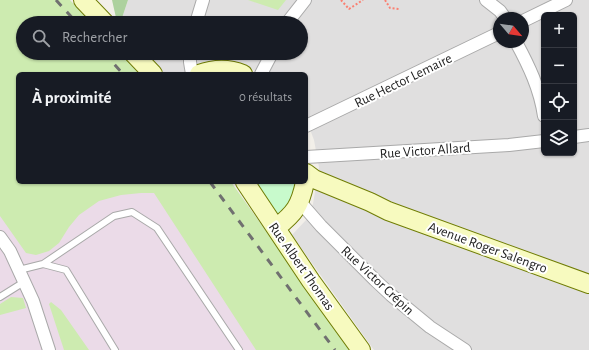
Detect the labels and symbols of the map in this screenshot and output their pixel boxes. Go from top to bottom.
north arrow [493,12,529,48]
street label: Rue Hector Lemaire [353,51,454,111]
street label: Rue Victor Allard [379,141,471,161]
street label: Rue Albert Thomas [266,220,337,313]
street label: Avenue Roger Salengro [426,220,549,276]
street label: Rue Victor Crépin [338,244,416,318]

